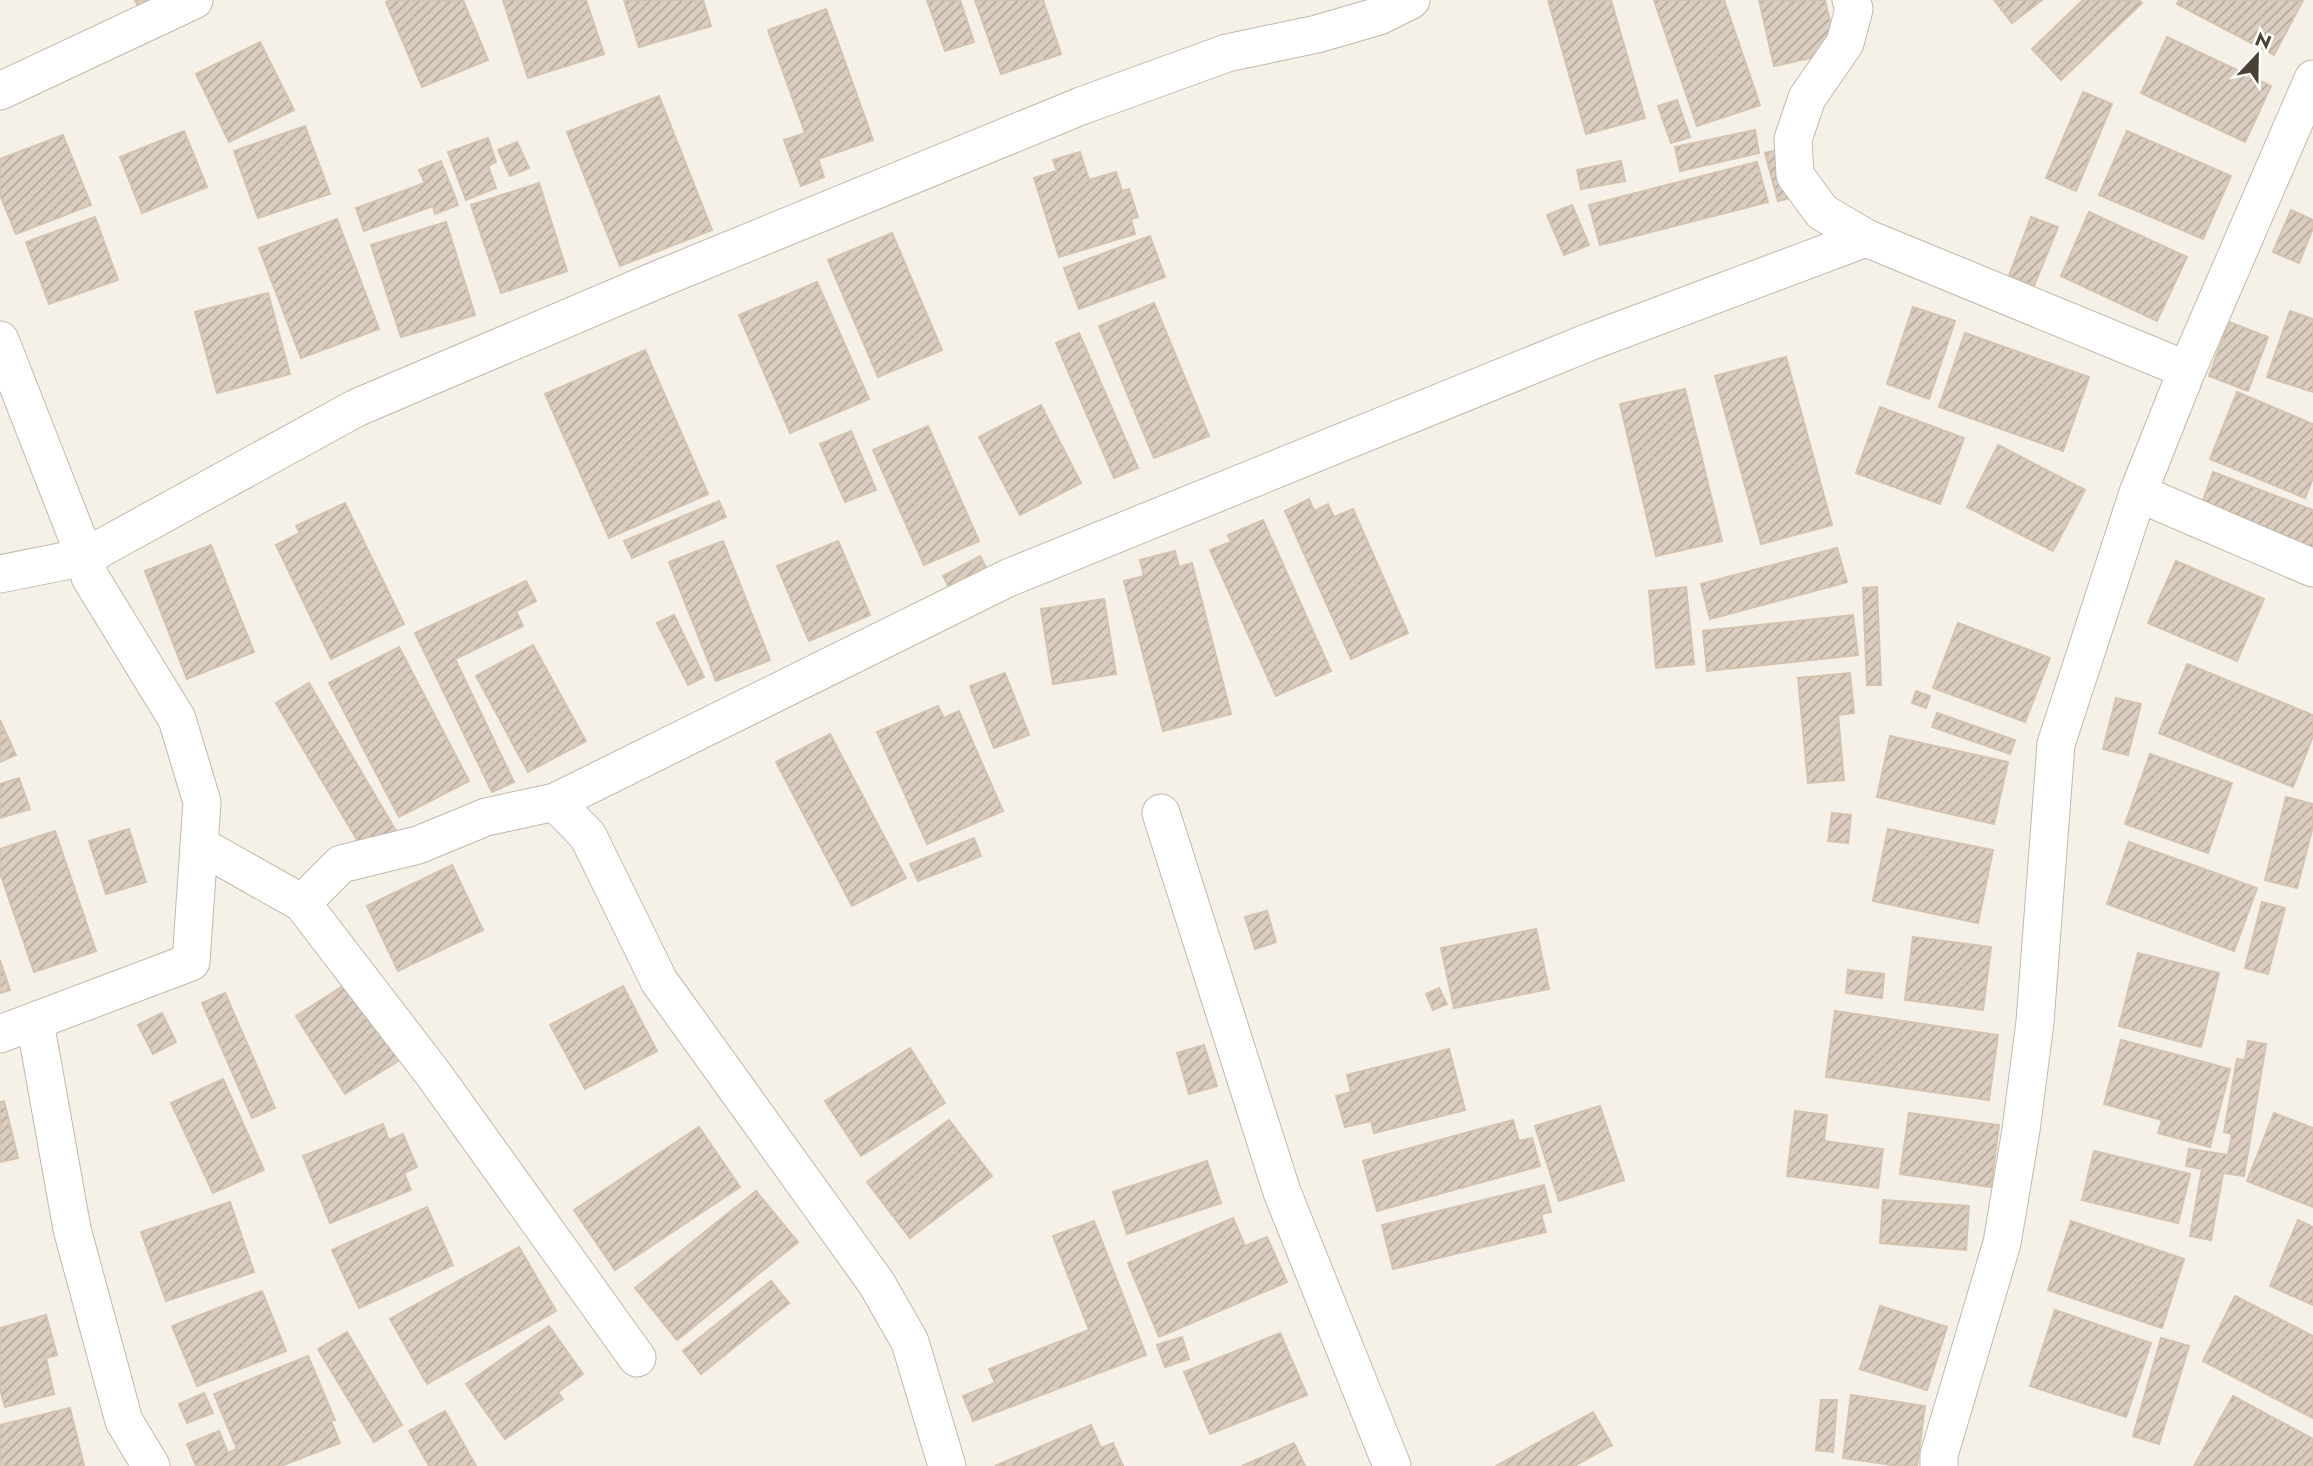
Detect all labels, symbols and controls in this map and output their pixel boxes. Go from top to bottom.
north arrow [2222,21,2292,91]
text: N [2251,25,2275,56]

